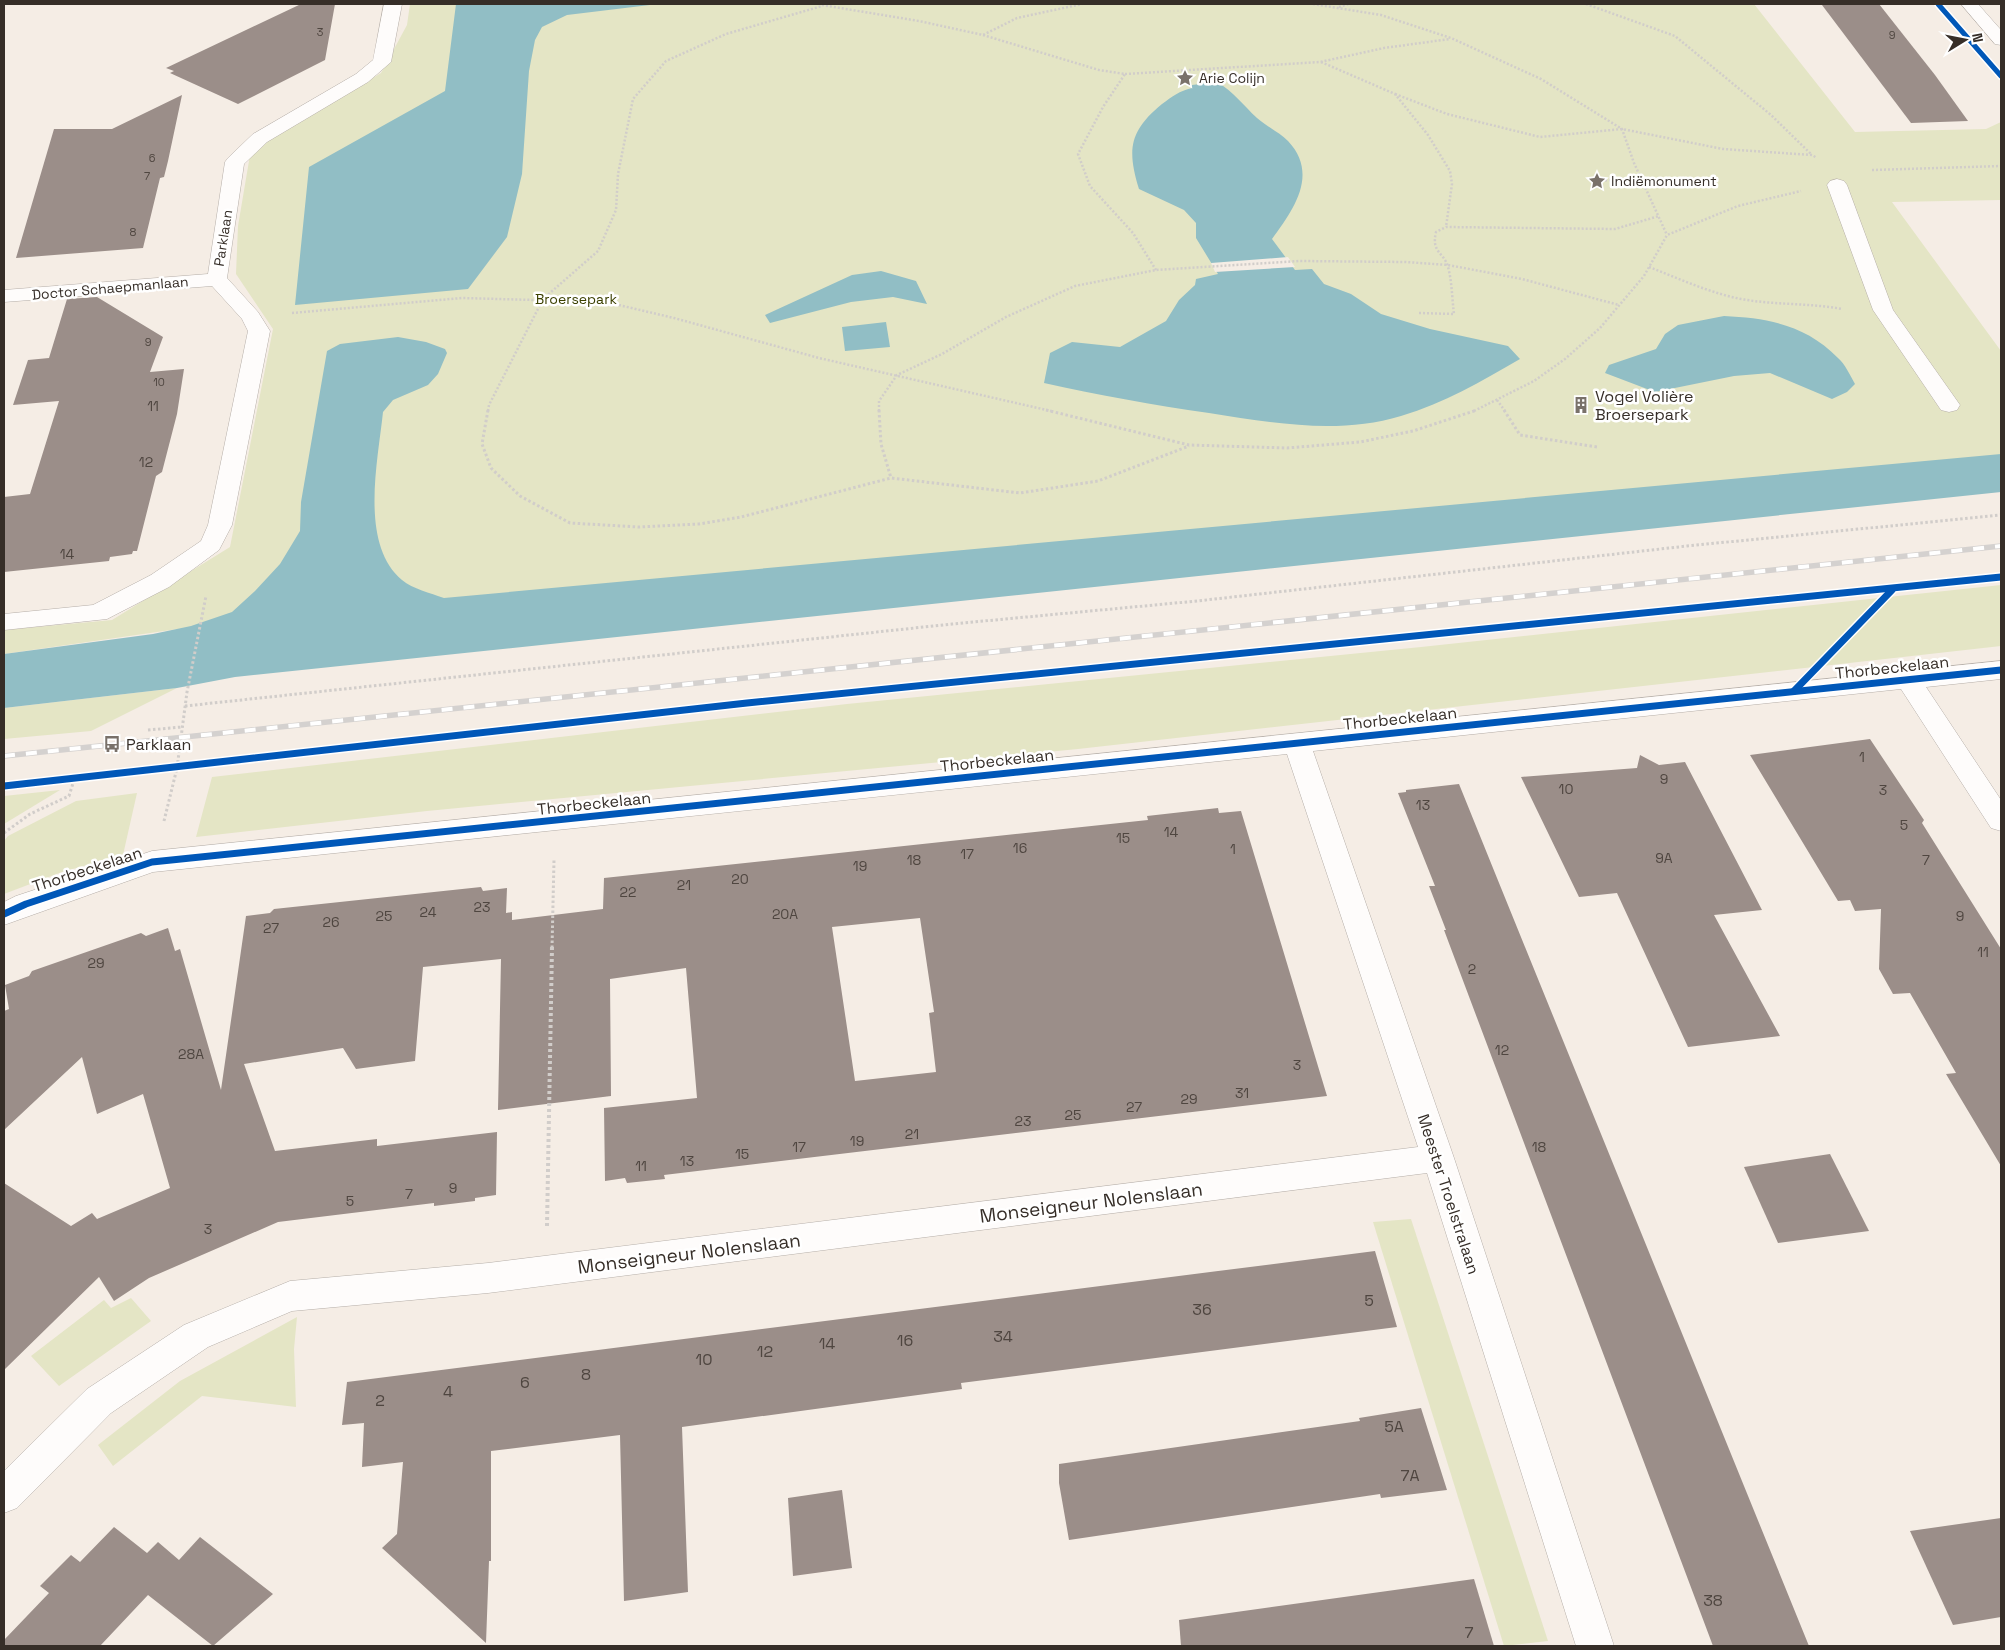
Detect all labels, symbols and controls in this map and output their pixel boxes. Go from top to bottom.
north arrow [1940,15,1990,65]
house number: 3 [317,25,324,39]
house number: 9 [1889,28,1896,42]
text: N [1968,32,1987,44]
place icon: Arie Colijn [1175,68,1195,88]
place label: Arie Colijn [1199,69,1265,87]
house number: 6 [149,151,156,165]
house number: 7 [144,169,150,183]
place icon: Indiëmonument [1587,171,1607,191]
place label: Indiëmonument [1611,172,1717,190]
street label: Parklaan [210,208,236,268]
house number: 8 [130,225,137,239]
street label: Doctor Schaepmanlaan [31,272,189,304]
park label: Broersepark [535,290,617,308]
house number: 9 [145,335,152,349]
house number: 10 [153,375,165,389]
place label: Vogel Volière Broersepark [1595,386,1694,425]
building icon: Vogel Volière Broersepark [1571,395,1591,415]
house number: 11 [147,397,159,415]
house number: 12 [139,453,153,471]
house number: 14 [60,545,75,563]
street label: Thorbeckelaan [1834,651,1950,684]
street label: Thorbeckelaan [1342,702,1458,735]
bus stop icon: Parklaan [102,734,122,754]
place label: Parklaan [126,734,191,755]
street label: Thorbeckelaan [939,744,1055,777]
house number: 1 [1859,748,1865,766]
house number: 9 [1660,770,1668,788]
house number: 10 [1559,780,1573,798]
house number: 3 [1879,781,1887,799]
street label: Thorbeckelaan [536,787,652,820]
house number: 13 [1416,796,1430,814]
house number: 5 [1900,816,1908,834]
house number: 14 [1164,823,1179,841]
house number: 15 [1116,829,1130,847]
house number: 16 [1013,839,1027,857]
house number: 1 [1230,840,1236,858]
street label: Thorbeckelaan [30,842,145,897]
house number: 17 [960,845,974,863]
house number: 9A [1655,849,1673,867]
house number: 18 [907,851,922,869]
house number: 7 [1922,851,1930,869]
house number: 19 [853,857,867,875]
house number: 20 [731,870,749,888]
house number: 21 [677,876,691,894]
house number: 22 [620,883,636,901]
house number: 23 [474,898,490,916]
house number: 24 [420,903,437,921]
house number: 20A [772,905,798,923]
house number: 25 [376,907,392,925]
house number: 9 [1956,907,1964,925]
house number: 26 [322,913,340,931]
house number: 27 [263,919,279,937]
house number: 11 [1977,943,1989,961]
house number: 29 [88,954,104,972]
house number: 2 [1468,960,1476,978]
house number: 12 [1495,1041,1509,1059]
house number: 28A [178,1045,204,1063]
house number: 3 [1293,1056,1301,1074]
house number: 31 [1235,1084,1249,1102]
house number: 29 [1181,1090,1197,1108]
house number: 27 [1126,1098,1142,1116]
house number: 25 [1065,1106,1081,1124]
street label: Meester Troelstralaan [1413,1111,1484,1277]
house number: 23 [1015,1112,1031,1130]
house number: 21 [905,1125,919,1143]
house number: 19 [850,1132,864,1150]
house number: 17 [792,1138,806,1156]
house number: 18 [1532,1138,1547,1156]
house number: 15 [735,1145,749,1163]
house number: 13 [680,1152,694,1170]
house number: 11 [635,1157,647,1175]
street label: Monseigneur Nolenslaan [978,1176,1204,1229]
house number: 9 [449,1179,457,1197]
house number: 7 [405,1185,413,1203]
house number: 5 [346,1192,354,1210]
house number: 3 [204,1220,212,1238]
street label: Monseigneur Nolenslaan [576,1227,802,1280]
house number: 5 [1364,1290,1374,1311]
house number: 36 [1192,1299,1212,1320]
house number: 34 [993,1326,1013,1347]
house number: 16 [897,1330,913,1351]
house number: 14 [819,1333,835,1354]
house number: 12 [757,1341,773,1362]
house number: 10 [696,1349,712,1370]
house number: 8 [581,1364,591,1385]
house number: 6 [520,1372,530,1393]
house number: 4 [443,1381,453,1402]
house number: 2 [375,1390,385,1411]
house number: 5A [1384,1416,1404,1437]
house number: 7A [1400,1465,1420,1486]
house number: 38 [1703,1590,1723,1611]
house number: 7 [1464,1622,1474,1643]

